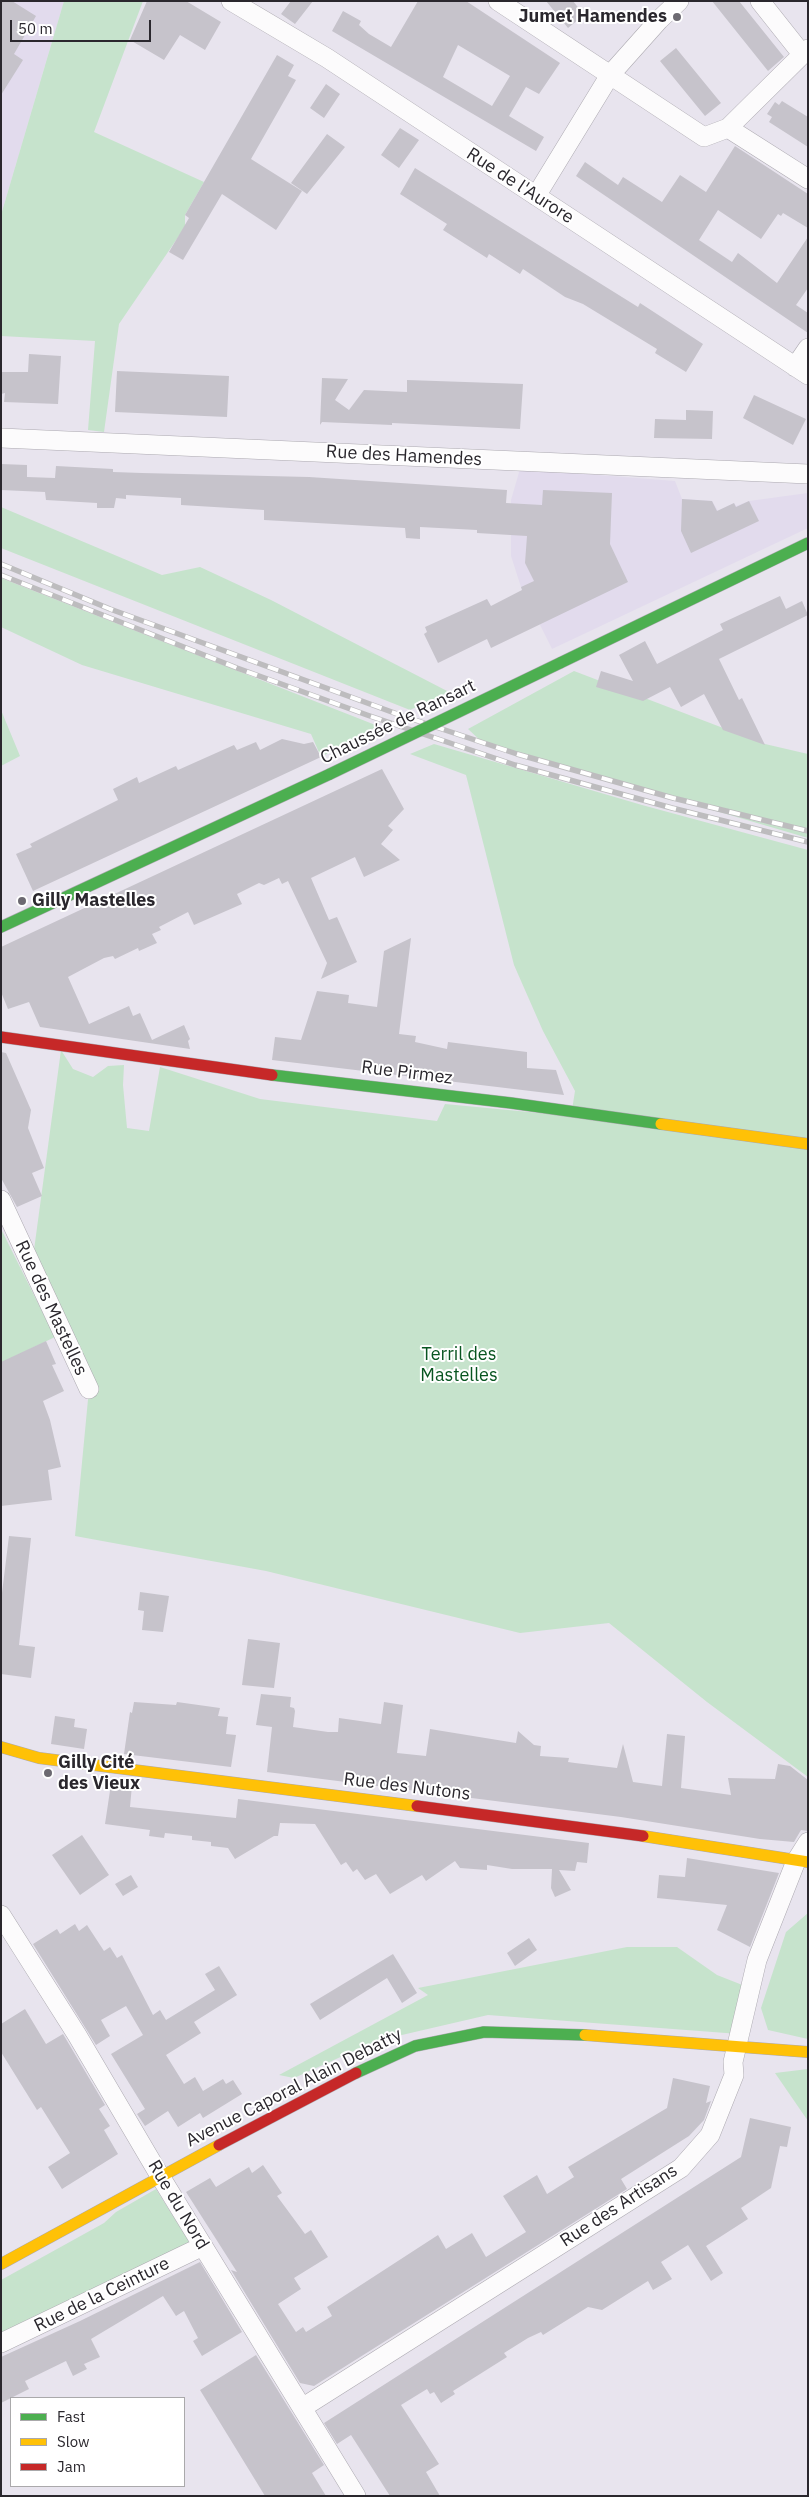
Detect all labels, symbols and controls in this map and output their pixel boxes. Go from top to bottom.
place label: Jumet Hamendes [519,6,667,28]
scale bar [12,10,154,42]
marker: Jumet Hamendes [671,11,683,23]
text: 50 m [18,19,53,38]
street label: Rue de l'Aurore [462,143,578,229]
street label: Rue des Hamendes [325,441,483,471]
street label: Chaussée de Ransart [317,675,479,769]
place label: Gilly Mastelles [32,890,155,912]
marker: Gilly Mastelles [16,895,28,907]
street label: Rue Pirmez [360,1057,454,1089]
street label: Rue des Mastelles [10,1237,92,1379]
park label: Terril des Mastelles [420,1344,498,1386]
place label: Gilly Cité des Vieux [58,1752,140,1795]
marker: Gilly Cité des Vieux [42,1767,54,1779]
street label: Rue des Nutons [342,1769,472,1805]
street label: Avenue Caporal Alain Debatty [182,2024,406,2152]
street label: Rue du Nord [143,2156,213,2254]
street label: Rue des Artisans [556,2160,682,2252]
street label: Rue de la Ceinture [31,2253,173,2337]
legend [10,2397,185,2487]
text: Fast [57,2407,85,2426]
text: Slow [57,2432,90,2451]
text: Jam [57,2457,86,2476]

